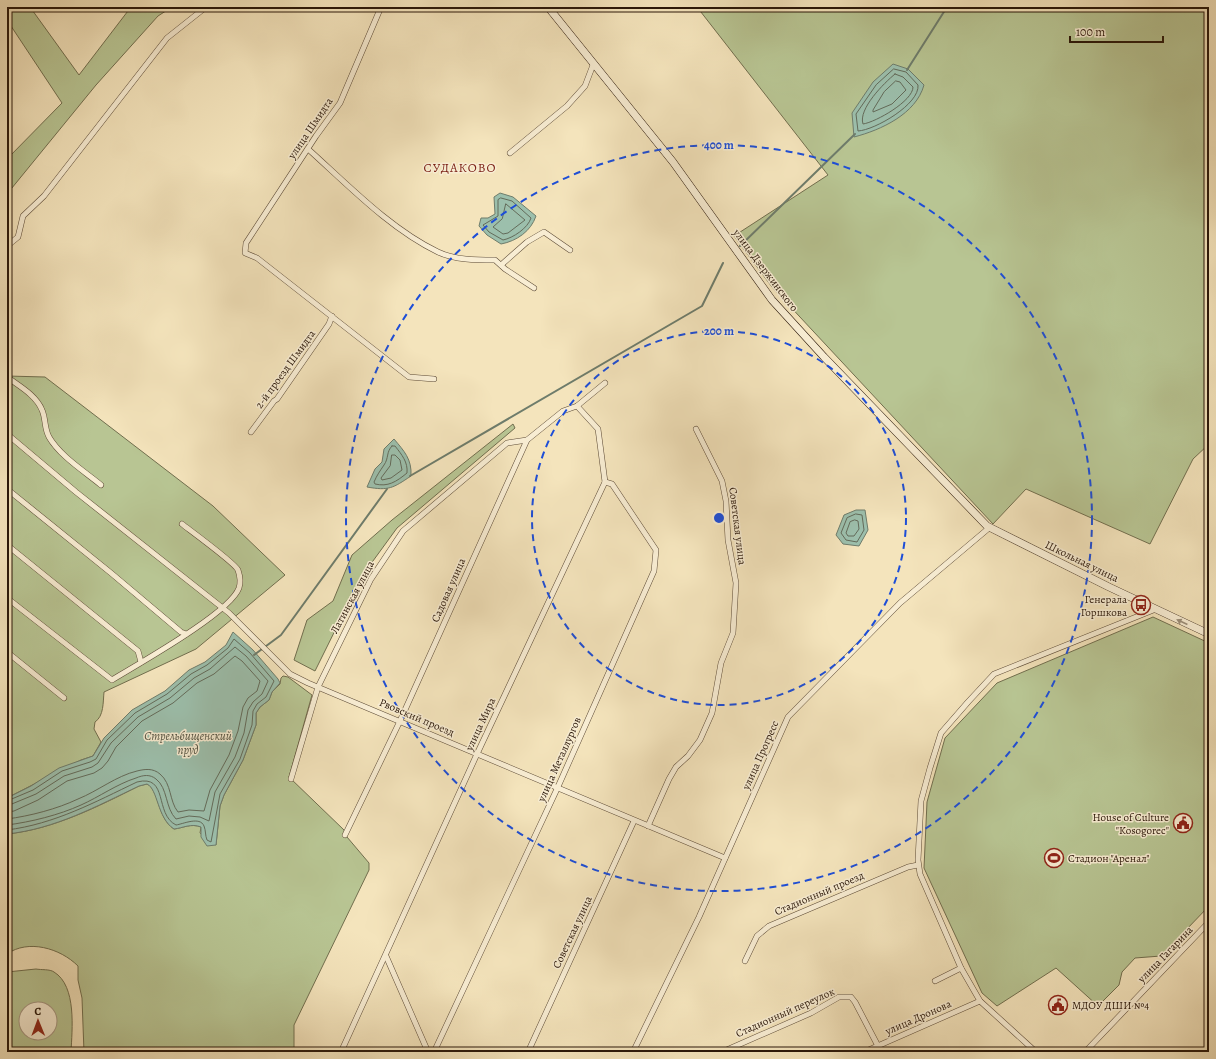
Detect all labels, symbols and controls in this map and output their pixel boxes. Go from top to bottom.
scale bar [1070,18,1163,44]
text: 100 m [1076,24,1105,40]
street label: улица Шмидта [284,94,337,163]
text: 400 m [704,137,734,153]
district label: СУДАКОВО [424,159,496,176]
street label: улица Дзержинского [729,225,802,315]
text: 200 m [704,323,734,339]
street label: 2-й проезд Шмидта [252,326,320,412]
street label: Советская улица [725,486,750,567]
centre of rings [712,511,726,525]
street label: Школьная улица [1043,537,1122,586]
street label: Садовая улица [428,555,470,625]
street label: Латинская улица [327,557,378,636]
place label: Генерала Горшкова [1081,592,1128,620]
bus stop icon: Генерала Горшкова [1130,594,1152,616]
one-way arrow [1177,619,1188,625]
street label: улица Мира [461,694,500,754]
street label: Рвовский проезд [377,695,457,740]
street label: улица Металлургов [534,714,585,805]
street label: улица Прогресс [738,718,782,793]
water label: Стрельбищенский пруд [144,728,232,758]
place label: House of Culture "Kosogorec" [1093,810,1169,838]
public building icon: House of Culture "Kosogorec" [1172,812,1194,834]
sports icon: Стадион "Аренал" [1043,847,1065,869]
place label: Стадион "Аренал" [1068,851,1149,866]
street label: Стадионный проезд [772,868,867,919]
street label: Советская улица [549,893,596,971]
street label: улица Гагарина [1134,922,1197,987]
street label: Стадионный переулок [733,984,837,1041]
public building icon: МДОУ ДШИ №4 [1047,994,1069,1016]
street label: улица Дронова [882,996,954,1039]
place label: МДОУ ДШИ №4 [1072,998,1149,1013]
north arrow [18,1001,58,1041]
text: С [34,1004,42,1019]

